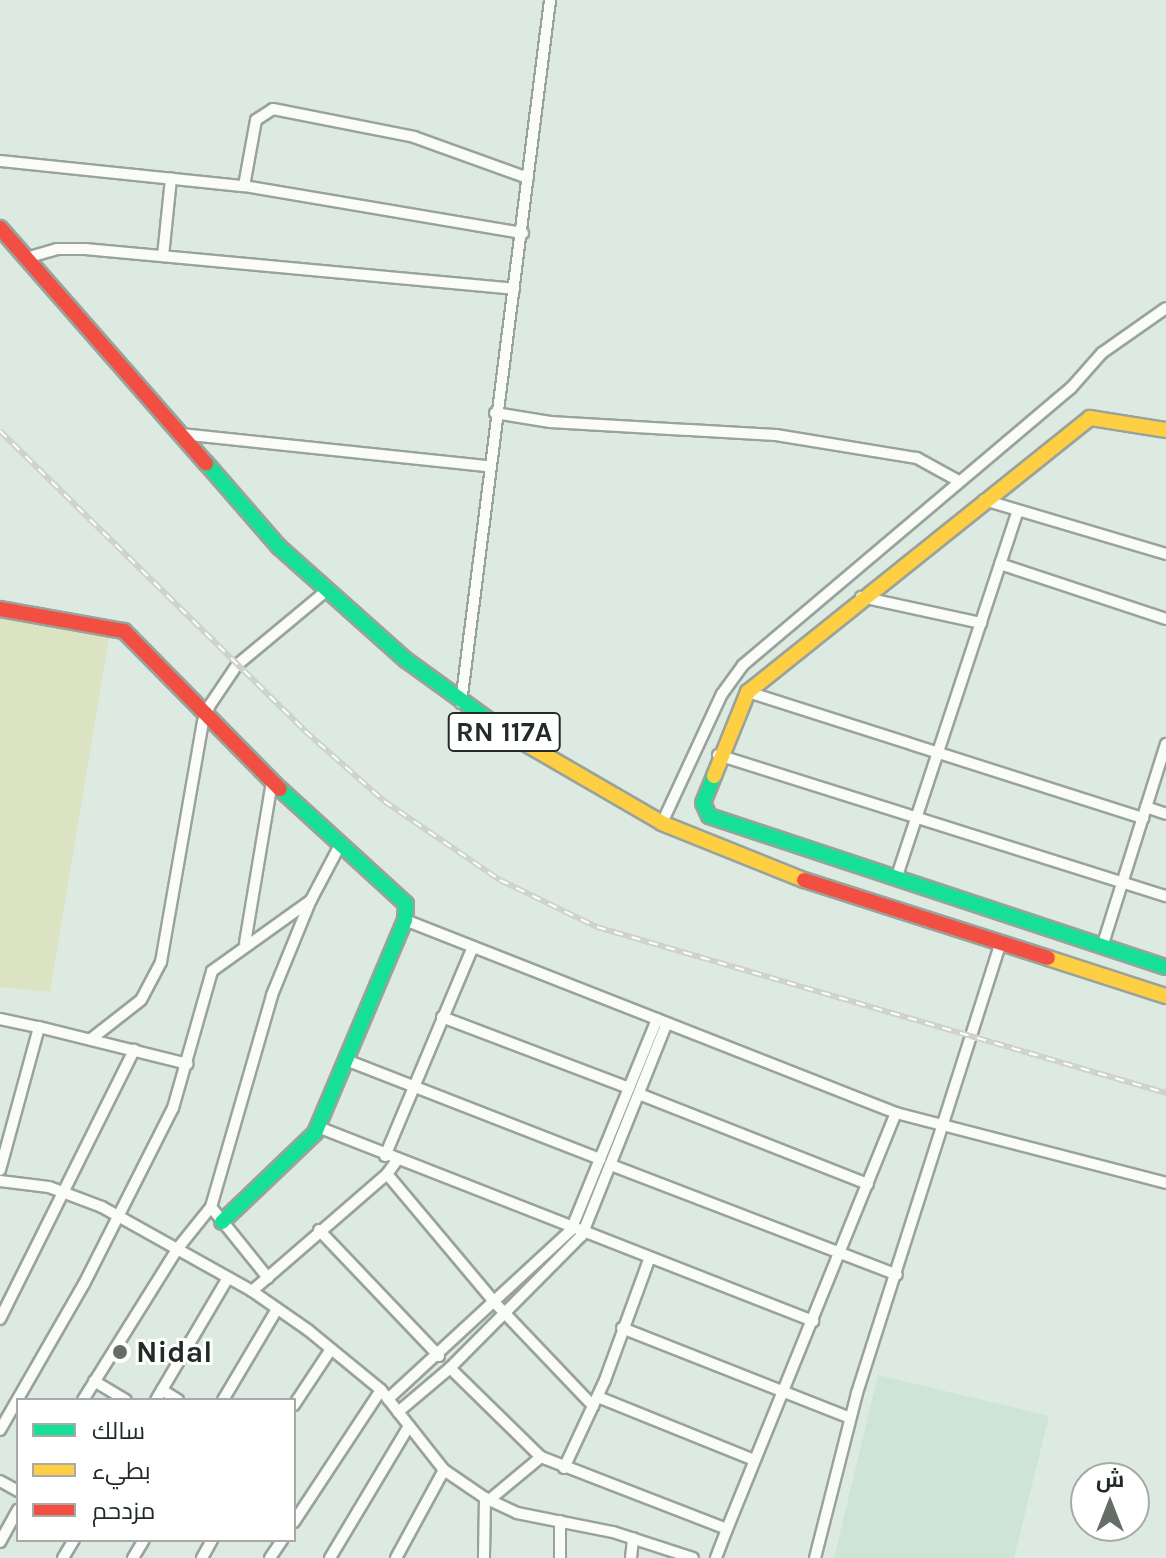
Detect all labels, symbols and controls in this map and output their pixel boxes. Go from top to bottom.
road number: RN 117A [446,708,562,756]
place label: Nidal [136,1334,212,1370]
marker: Nidal [111,1343,129,1361]
legend [16,1398,296,1542]
text: سالك [92,1417,145,1445]
text: بطيء [92,1457,151,1485]
north arrow [1070,1462,1150,1542]
text: ش [1096,1467,1124,1493]
text: مزدحم [92,1497,155,1525]

